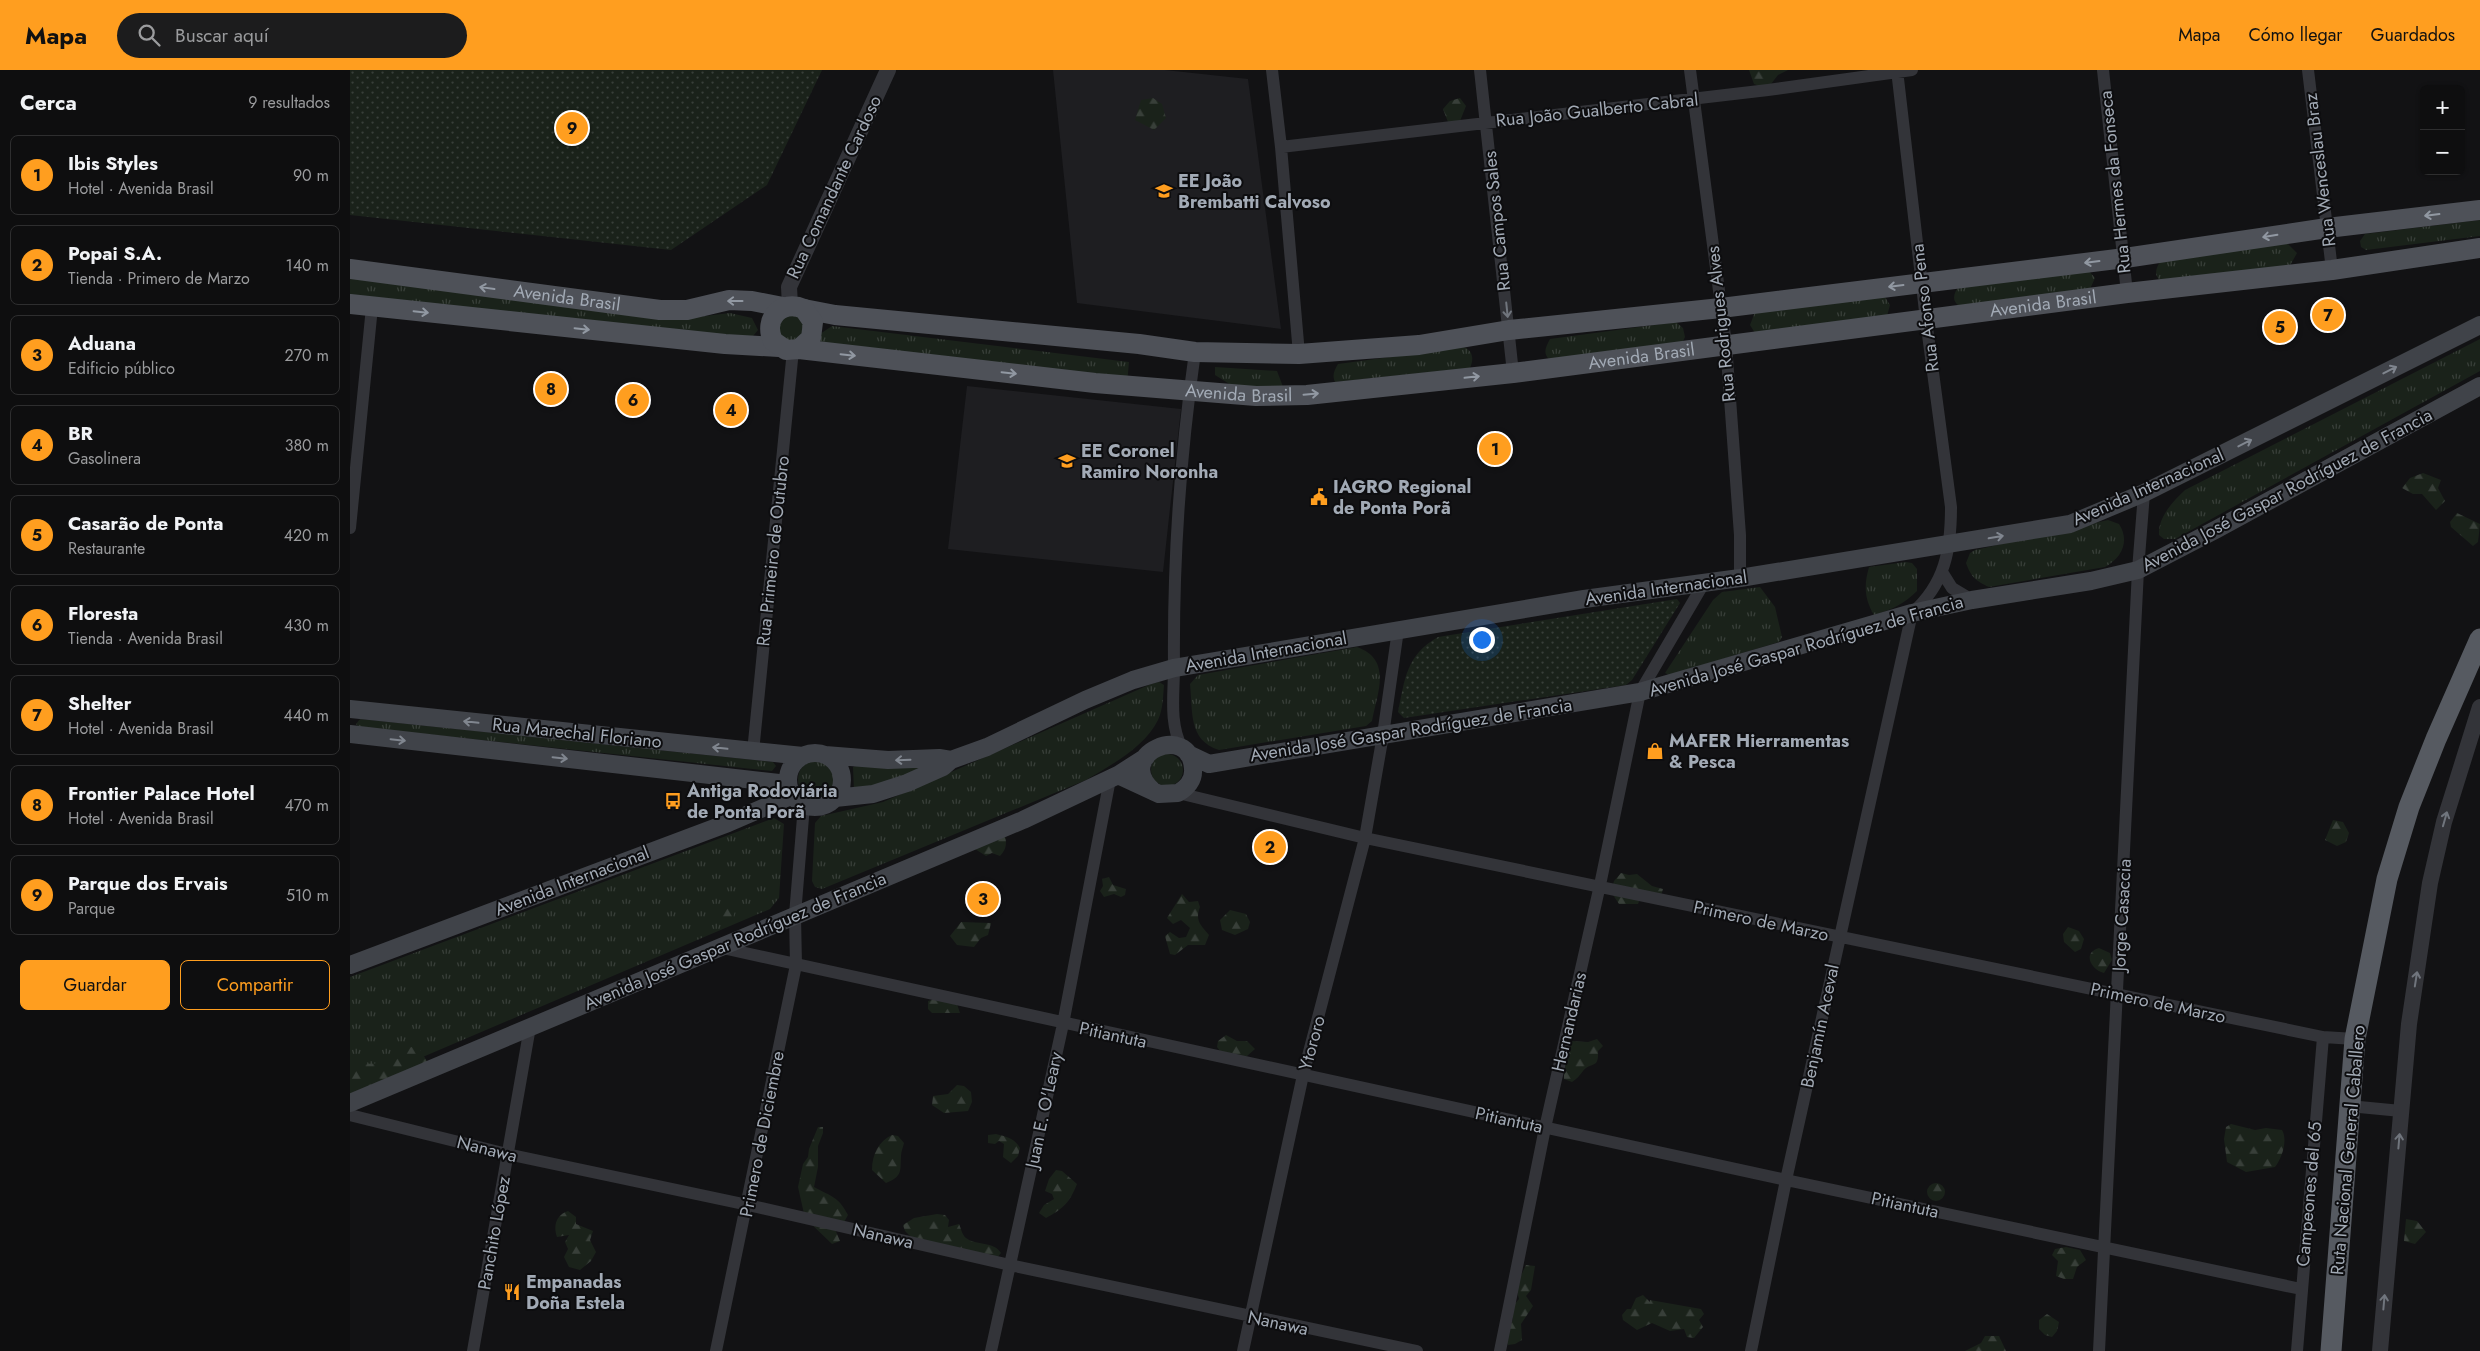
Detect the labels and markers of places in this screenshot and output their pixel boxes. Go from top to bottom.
pin: 9 [556,109,588,147]
place label: EE João Brembatti Calvoso [1178,168,1331,215]
school or university icon: EE João Brembatti Calvoso [1154,181,1174,201]
pin: 7 [2312,296,2344,334]
pin: 5 [2264,308,2296,346]
pin: 8 [535,370,567,408]
pin: 6 [617,381,649,419]
pin: 4 [715,391,747,429]
pin: 1 [1479,430,1511,468]
place label: EE Coronel Ramiro Noronha [1081,438,1218,485]
school or university icon: EE Coronel Ramiro Noronha [1057,451,1077,471]
place label: IAGRO Regional de Ponta Porã [1333,474,1471,521]
public building icon: IAGRO Regional de Ponta Porã [1309,487,1329,507]
place label: MAFER Hierramentas & Pesca [1669,728,1849,775]
shop icon: MAFER Hierramentas & Pesca [1645,741,1665,761]
place label: Antiga Rodoviária de Ponta Porã [686,778,837,825]
bus stop icon: Antiga Rodoviária de Ponta Porã [663,791,683,811]
pin: 2 [1254,828,1286,866]
pin: 3 [967,880,999,918]
place label: Empanadas Doña Estela [526,1269,625,1316]
restaurant icon: Empanadas Doña Estela [502,1282,522,1302]

